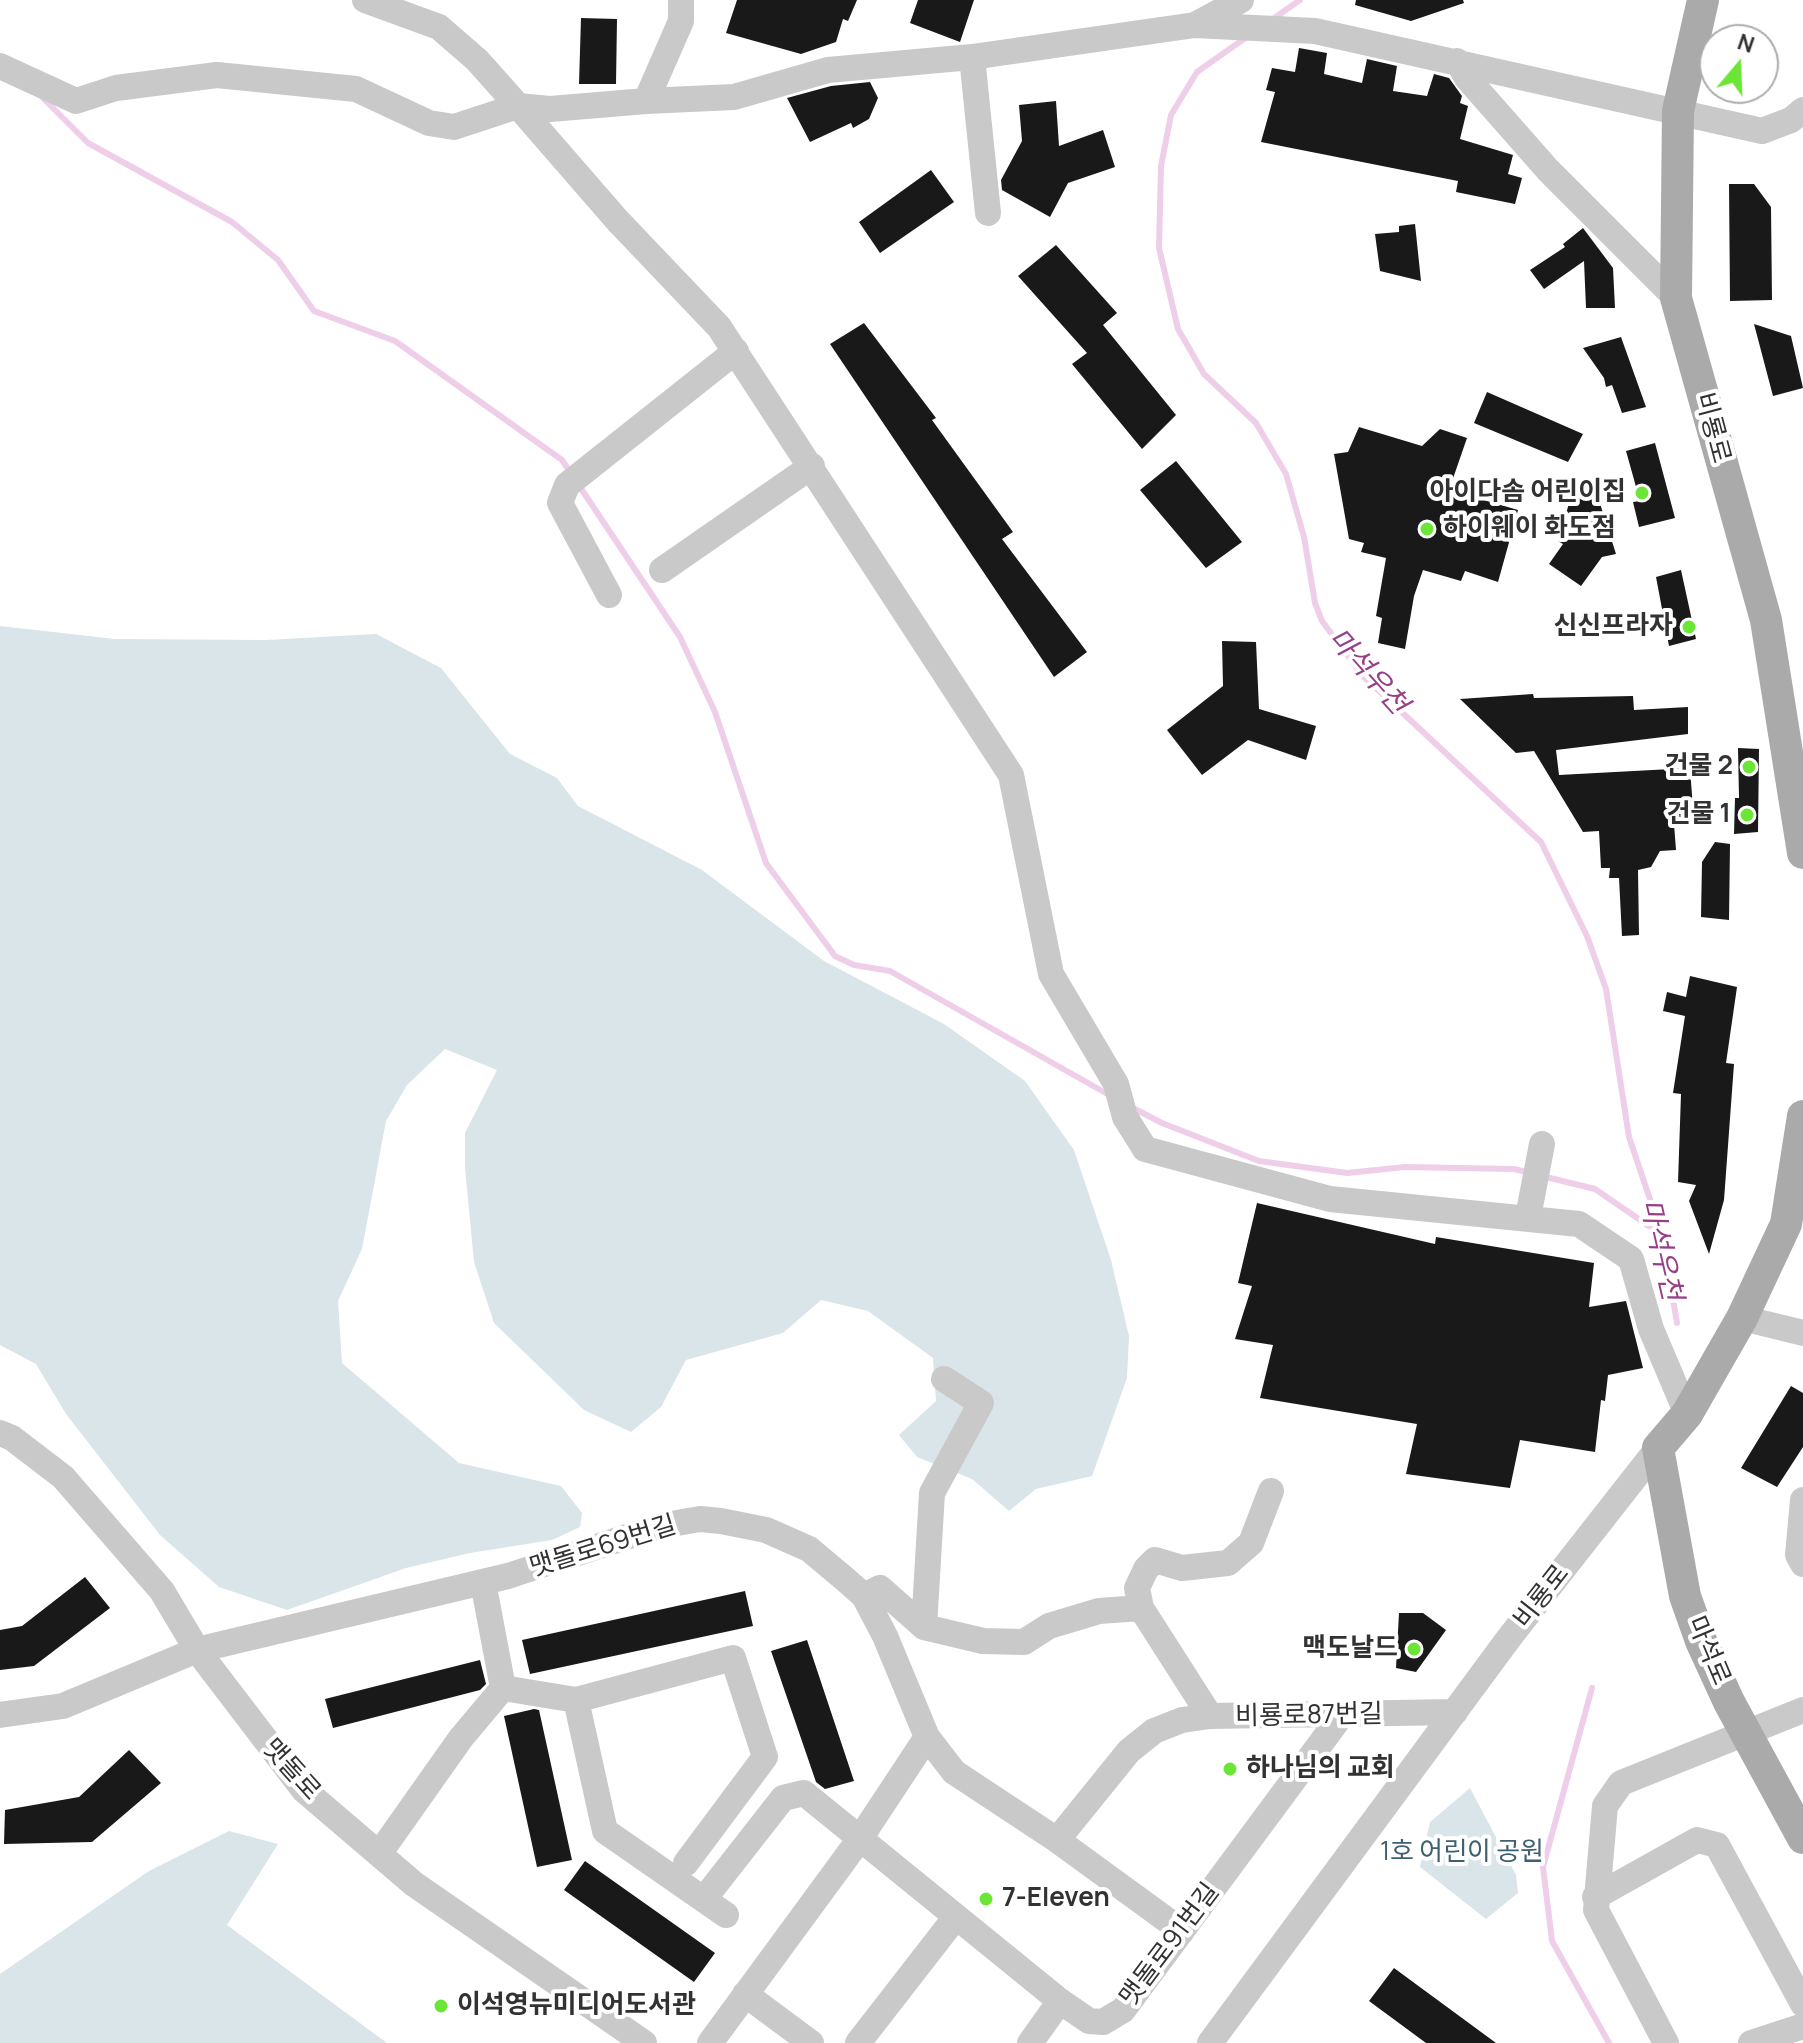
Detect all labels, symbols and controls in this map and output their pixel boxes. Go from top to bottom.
north arrow [1699,24,1779,104]
text: N [1734,26,1759,60]
street label: 비룡로 [1688,389,1736,467]
place label: 아이다솜 어린이집 [1429,477,1626,509]
marker: 아이다솜 어린이집 [1633,484,1651,502]
place label: 하이웨이 화도점 [1443,513,1616,545]
marker: 하이웨이 화도점 [1418,520,1436,538]
place label: 신신프라자 [1553,611,1673,643]
marker: 신신프라자 [1680,618,1698,636]
water label: 마석우천 [1320,622,1414,722]
place label: 건물 2 [1664,751,1733,783]
marker: 건물 2 [1740,758,1758,776]
place label: 건물 1 [1667,799,1731,831]
marker: 건물 1 [1738,806,1756,824]
water label: 마석우천 [1632,1196,1688,1304]
street label: 맷돌로69번길 [526,1510,680,1584]
street label: 비룡로 [1508,1559,1576,1635]
street label: 마석로 [1680,1612,1736,1690]
place label: 맥도날드 [1302,1633,1398,1665]
marker: 맥도날드 [1405,1640,1423,1658]
street label: 비룡로87번길 [1235,1699,1383,1733]
street label: 맷돌로 [255,1733,327,1807]
place label: 하나님의 교회 [1246,1753,1395,1785]
marker: 하나님의 교회 [1221,1760,1239,1778]
park label: 1호 어린이 공원 [1380,1837,1544,1869]
street label: 맷돌로91번길 [1114,1877,1226,2013]
place label: 7-Eleven [1002,1883,1110,1915]
marker: 7-Eleven [977,1890,995,1908]
place label: 이석영뉴미디어도서관 [457,1990,696,2022]
marker: 이석영뉴미디어도서관 [432,1997,450,2015]

